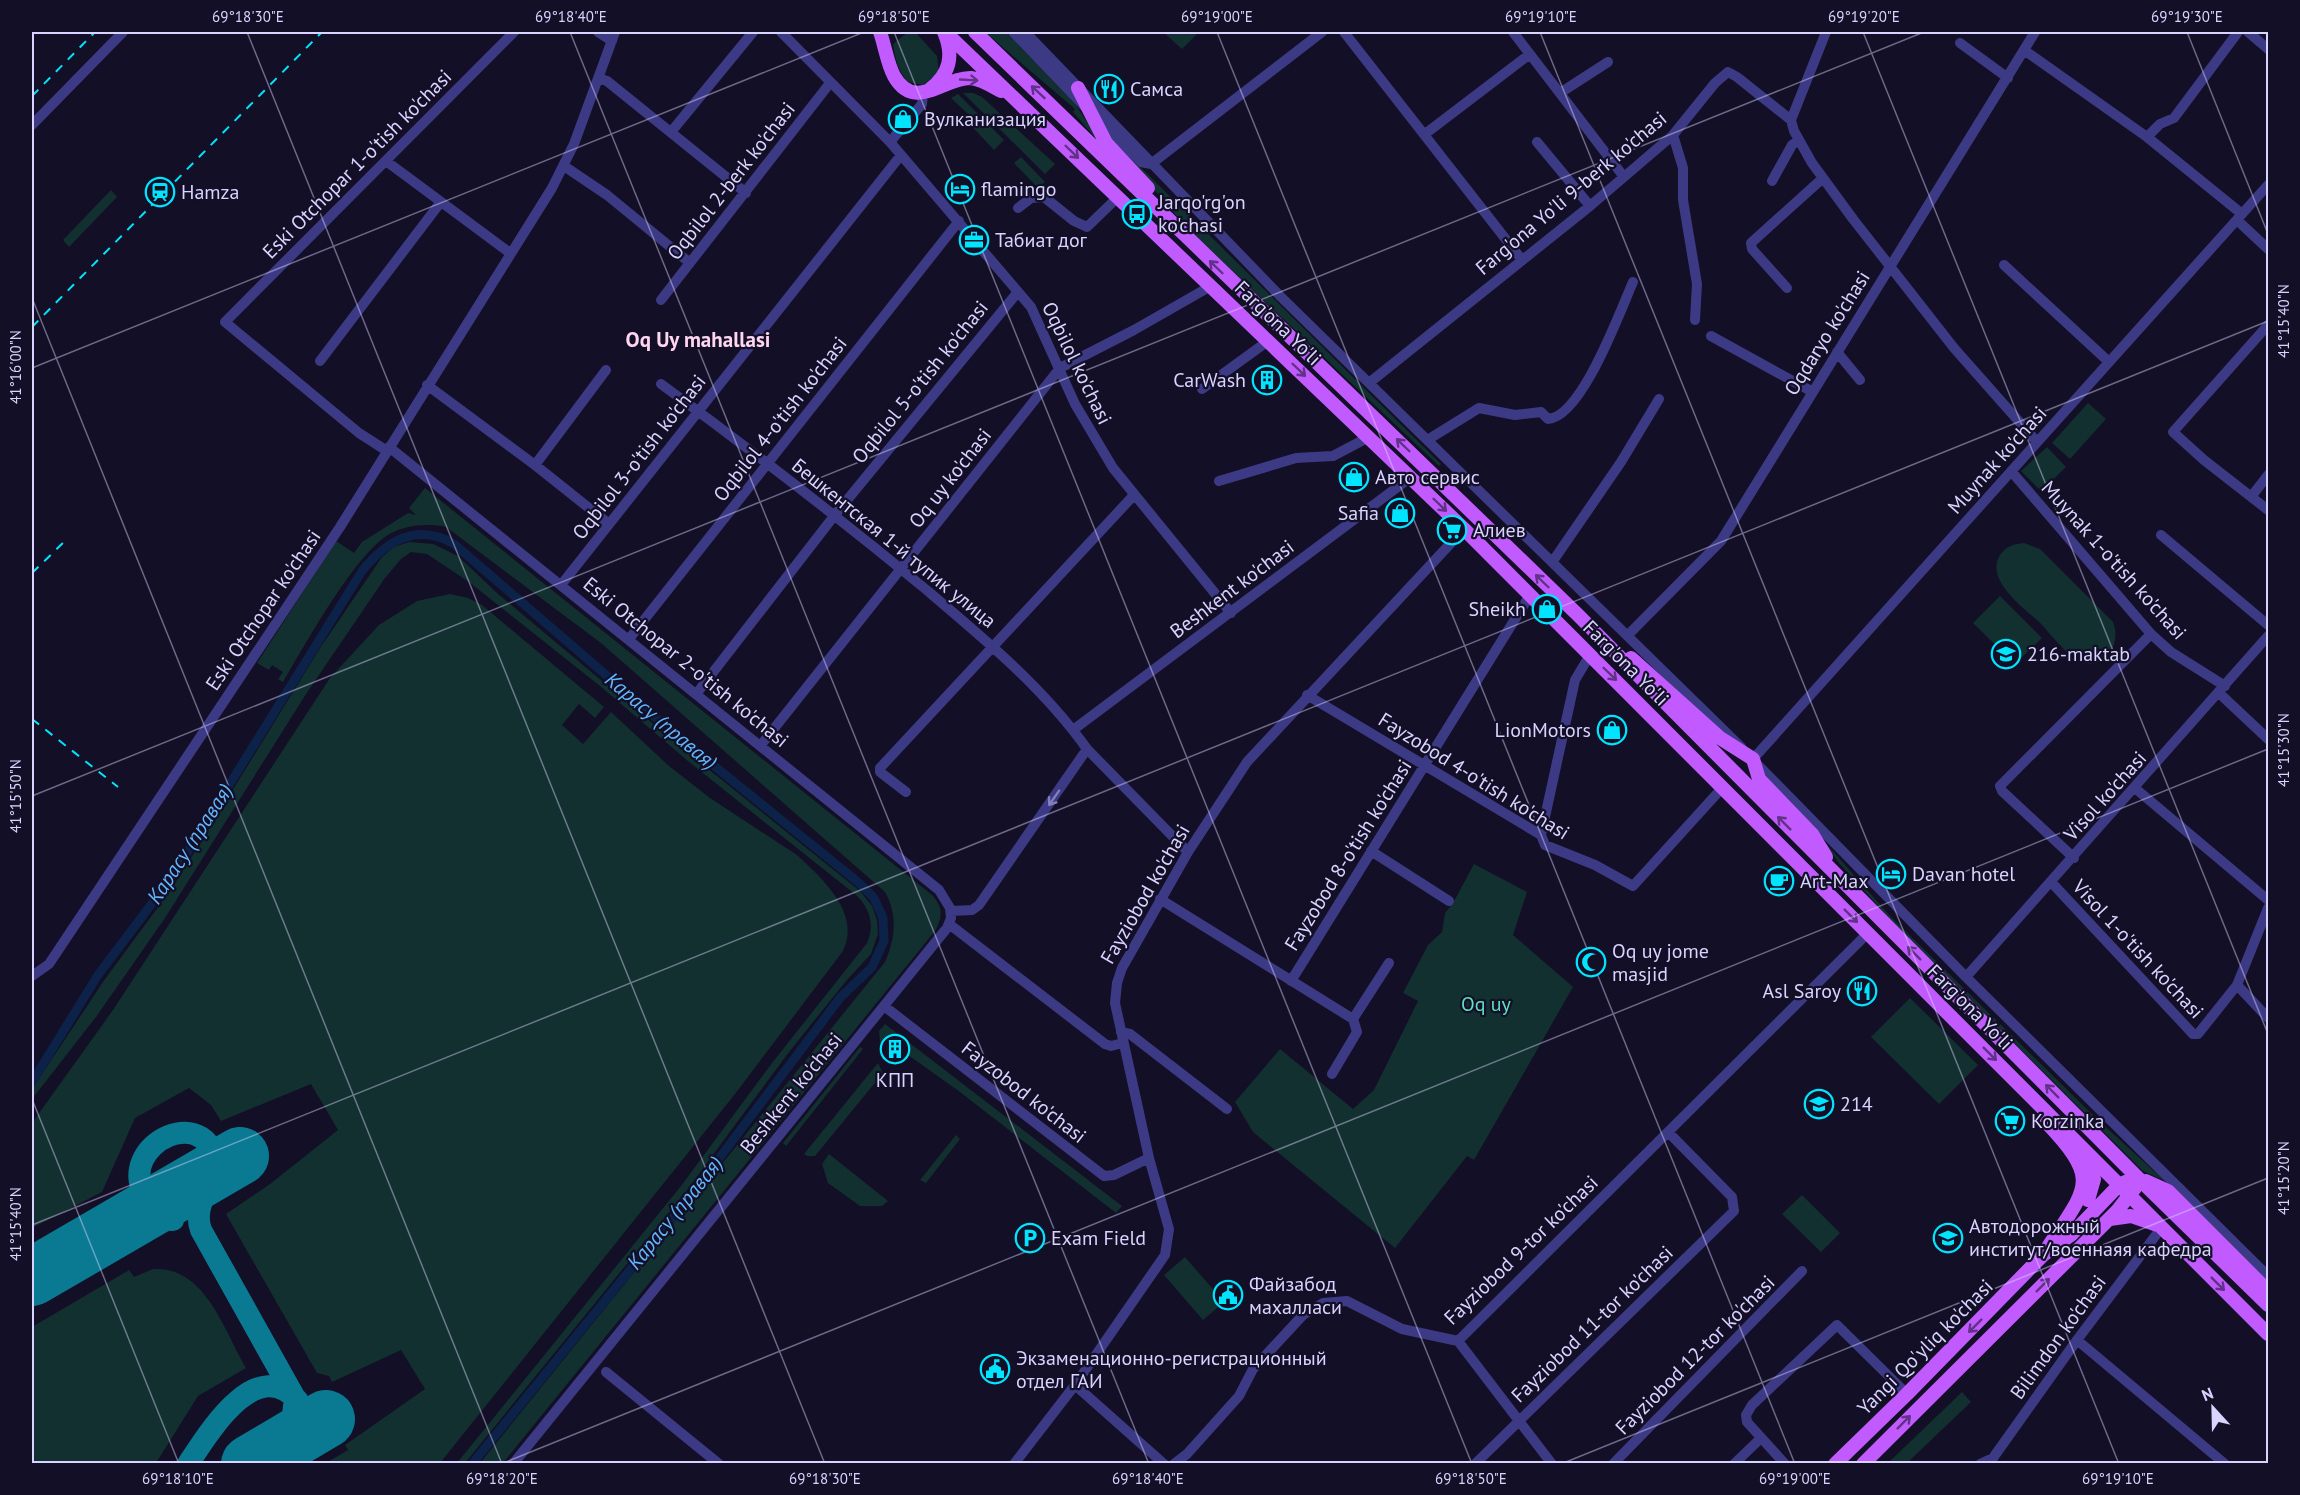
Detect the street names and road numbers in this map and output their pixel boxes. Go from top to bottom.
street label: Eski Otchopar 1-o'tish ko'chasi [257,64,457,264]
street label: Oqbilol 2-berk ko'chasi [661,97,801,265]
street label: Farg'ona Yo'li 9-berk ko'chasi [1470,105,1672,281]
street label: Oqdaryo ko'chasi [1778,266,1876,400]
street label: Farg'ona Yo'li [1229,275,1327,371]
street label: Oqbilol 5-o'tish ko'chasi [846,295,994,469]
street label: Oqbilol ko'chasi [1036,297,1118,429]
street label: Oqbilol 4-o'tish ko'chasi [707,331,853,507]
street label: Oqbilol 3-o'tish ko'chasi [566,369,712,545]
street label: Muynak ko'chasi [1942,401,2052,519]
street label: Oq uy ko'chasi [903,423,997,533]
street label: Бешкентская 1-й тупик улица [786,452,1002,634]
street label: Muynak 1-o'tish ko'chasi [2036,475,2192,645]
street label: Eski Otchopar ko'chasi [200,525,326,695]
street label: Beshkent ko'chasi [1165,534,1299,644]
street label: Eski Otchopar 2-o'tish ko'chasi [578,571,794,753]
street label: Farg'ona Yo'li [1578,615,1674,711]
street label: Fayzobod 4-o'tish ko'chasi [1374,707,1574,845]
street label: Visol ko'chasi [2057,746,2152,847]
street label: Fayzobod 8-o'tish ko'chasi [1279,755,1417,955]
street label: Fayziobod ko'chasi [1094,820,1196,968]
street label: Visol 1-o'tish ko'chasi [2066,873,2209,1024]
street label: Farg'ona Yo'li [1922,959,2018,1055]
street label: Beshkent ko'chasi [734,1027,848,1159]
street label: Fayzobod ko'chasi [956,1035,1092,1149]
street label: Fayziobod 9-tor ko'chasi [1438,1170,1604,1330]
street label: Fayziobod 11-tor ko'chasi [1505,1240,1679,1408]
street label: Fayziobod 12-tor ko'chasi [1610,1270,1780,1440]
street label: Bilimdon ko'chasi [2004,1270,2112,1404]
street label: Yangi Qo'yliq ko'chasi [1851,1273,1999,1421]

